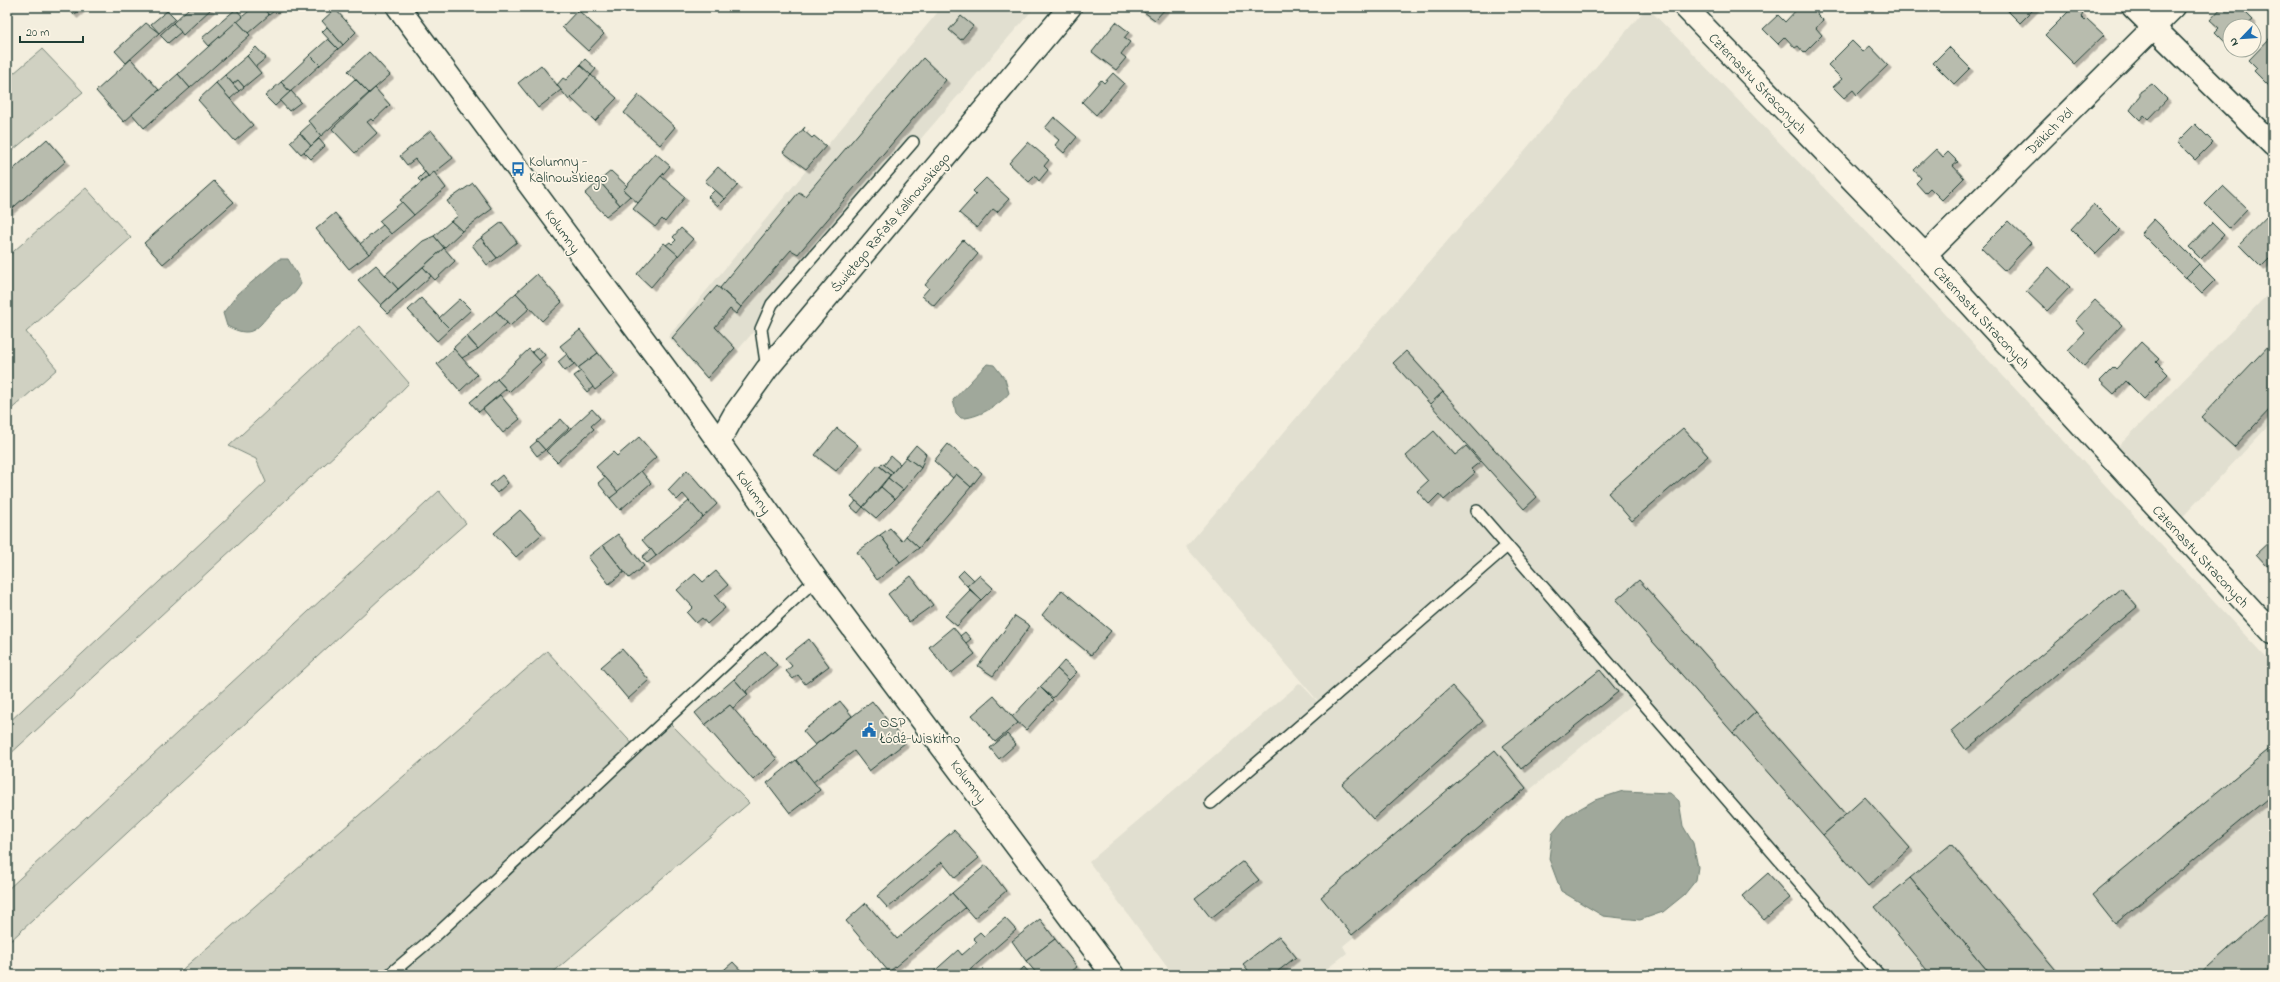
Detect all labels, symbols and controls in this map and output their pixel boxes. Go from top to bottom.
scale bar [20,18,83,44]
north arrow [2222,18,2262,58]
text: 20 m [26,24,49,42]
street label: Czternastu Straconych [1702,29,1811,140]
text: N [2225,35,2243,49]
street label: Dzikich Pól [2021,103,2079,161]
street label: Świętego Rafała Kalinowskiego [826,148,957,298]
place label: Kolumny - Kalinowskiego [529,152,607,190]
bus stop icon: Kolumny - Kalinowskiego [510,161,526,177]
street label: Kolumny [538,206,585,259]
street label: Czternastu Straconych [1927,262,2034,375]
street label: Kolumny [729,467,776,520]
street label: Czternastu Straconych [2146,501,2253,614]
place label: OSP Łódź-Wiskitno [879,713,960,750]
public building icon: OSP Łódź-Wiskitno [861,722,877,738]
street label: Kolumny [944,756,991,809]

